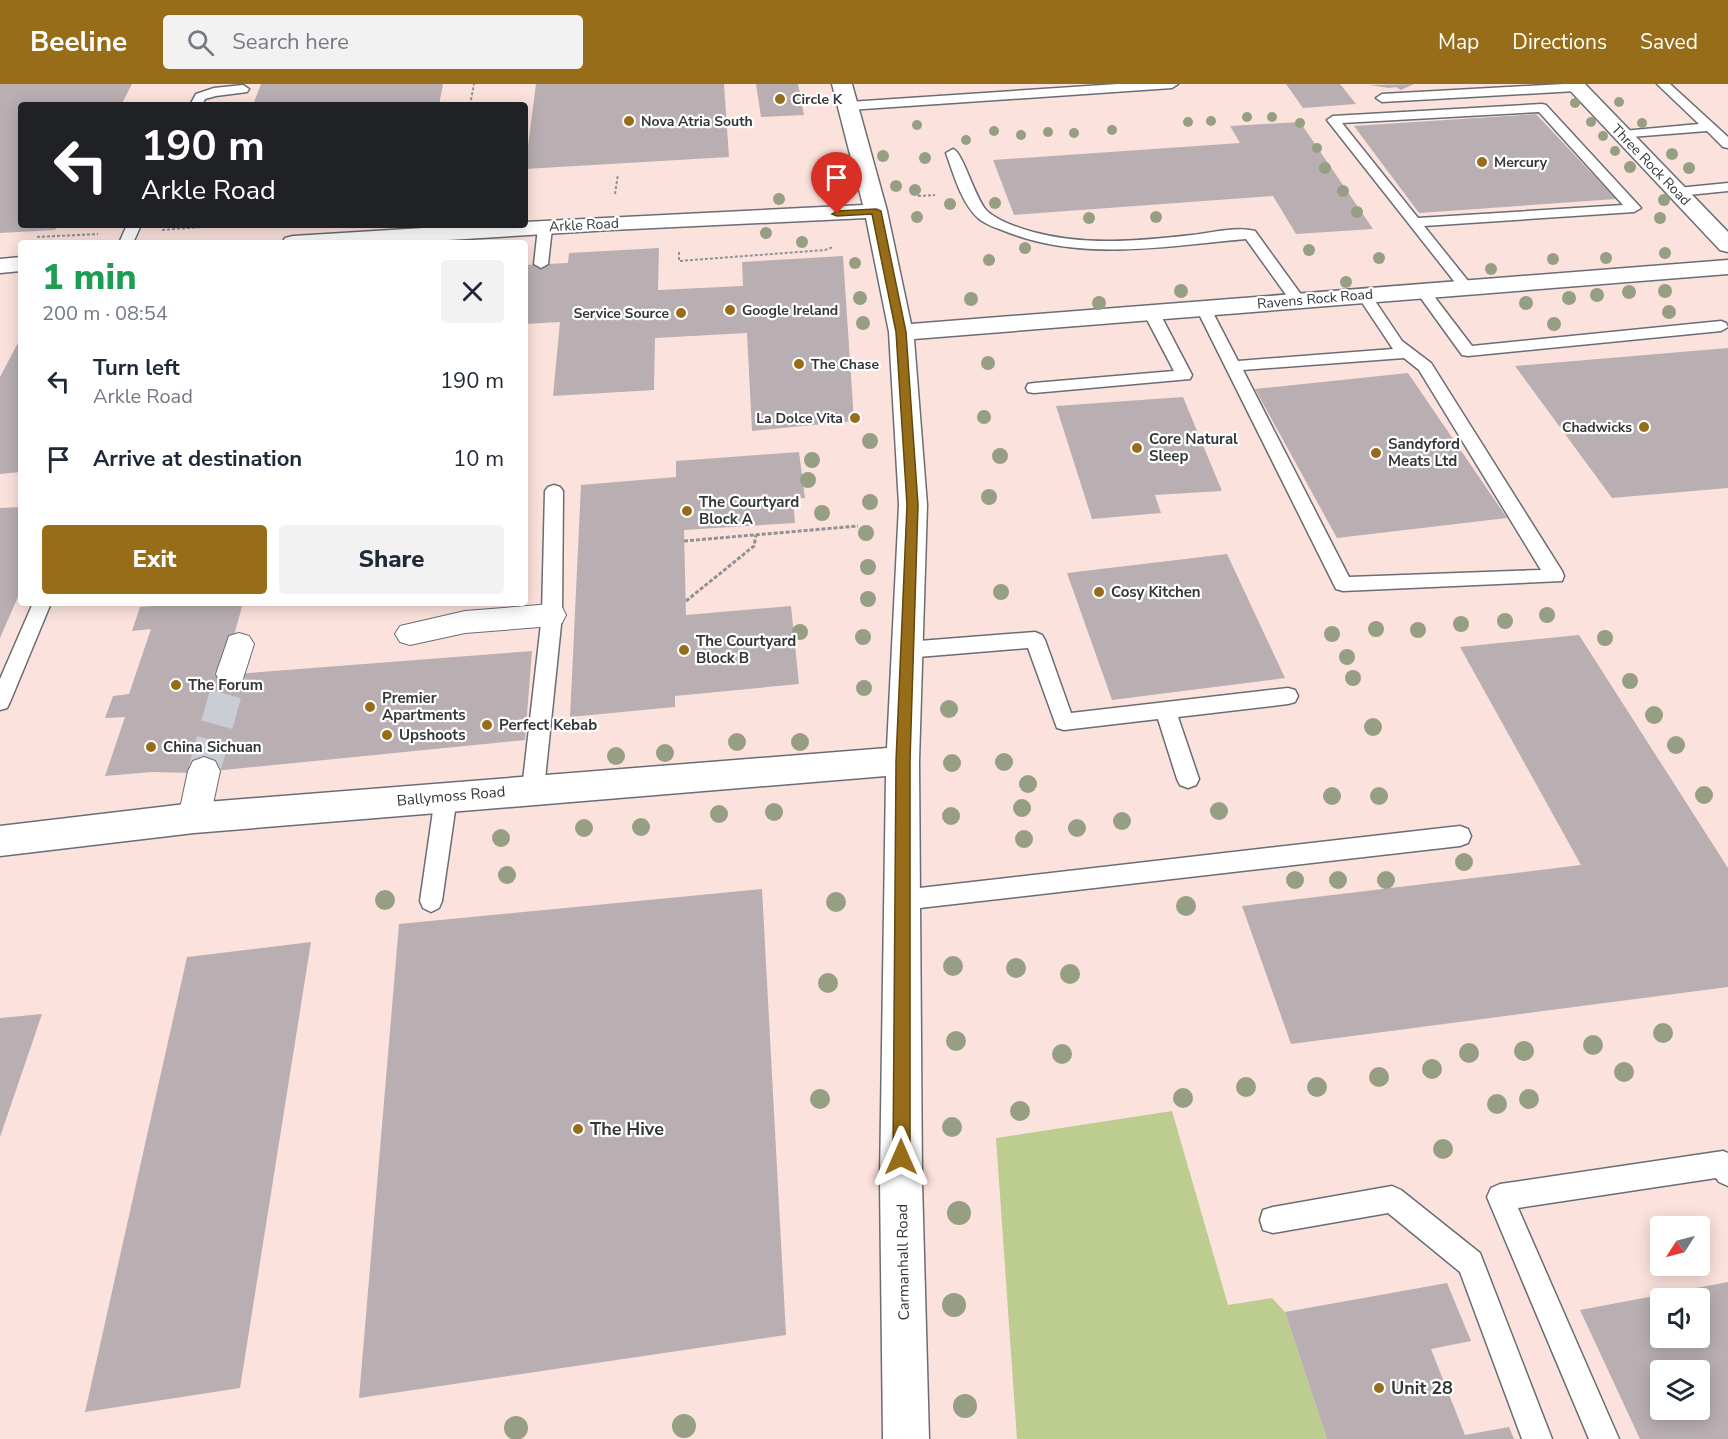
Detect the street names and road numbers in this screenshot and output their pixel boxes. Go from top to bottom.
street label: Three Rock Road [1607,120,1695,210]
street label: Arkle Road [549,214,619,236]
street label: Ravens Rock Road [1256,284,1374,314]
street label: Ballymoss Road [396,781,506,811]
street label: Carmanhall Road [892,1204,914,1320]

